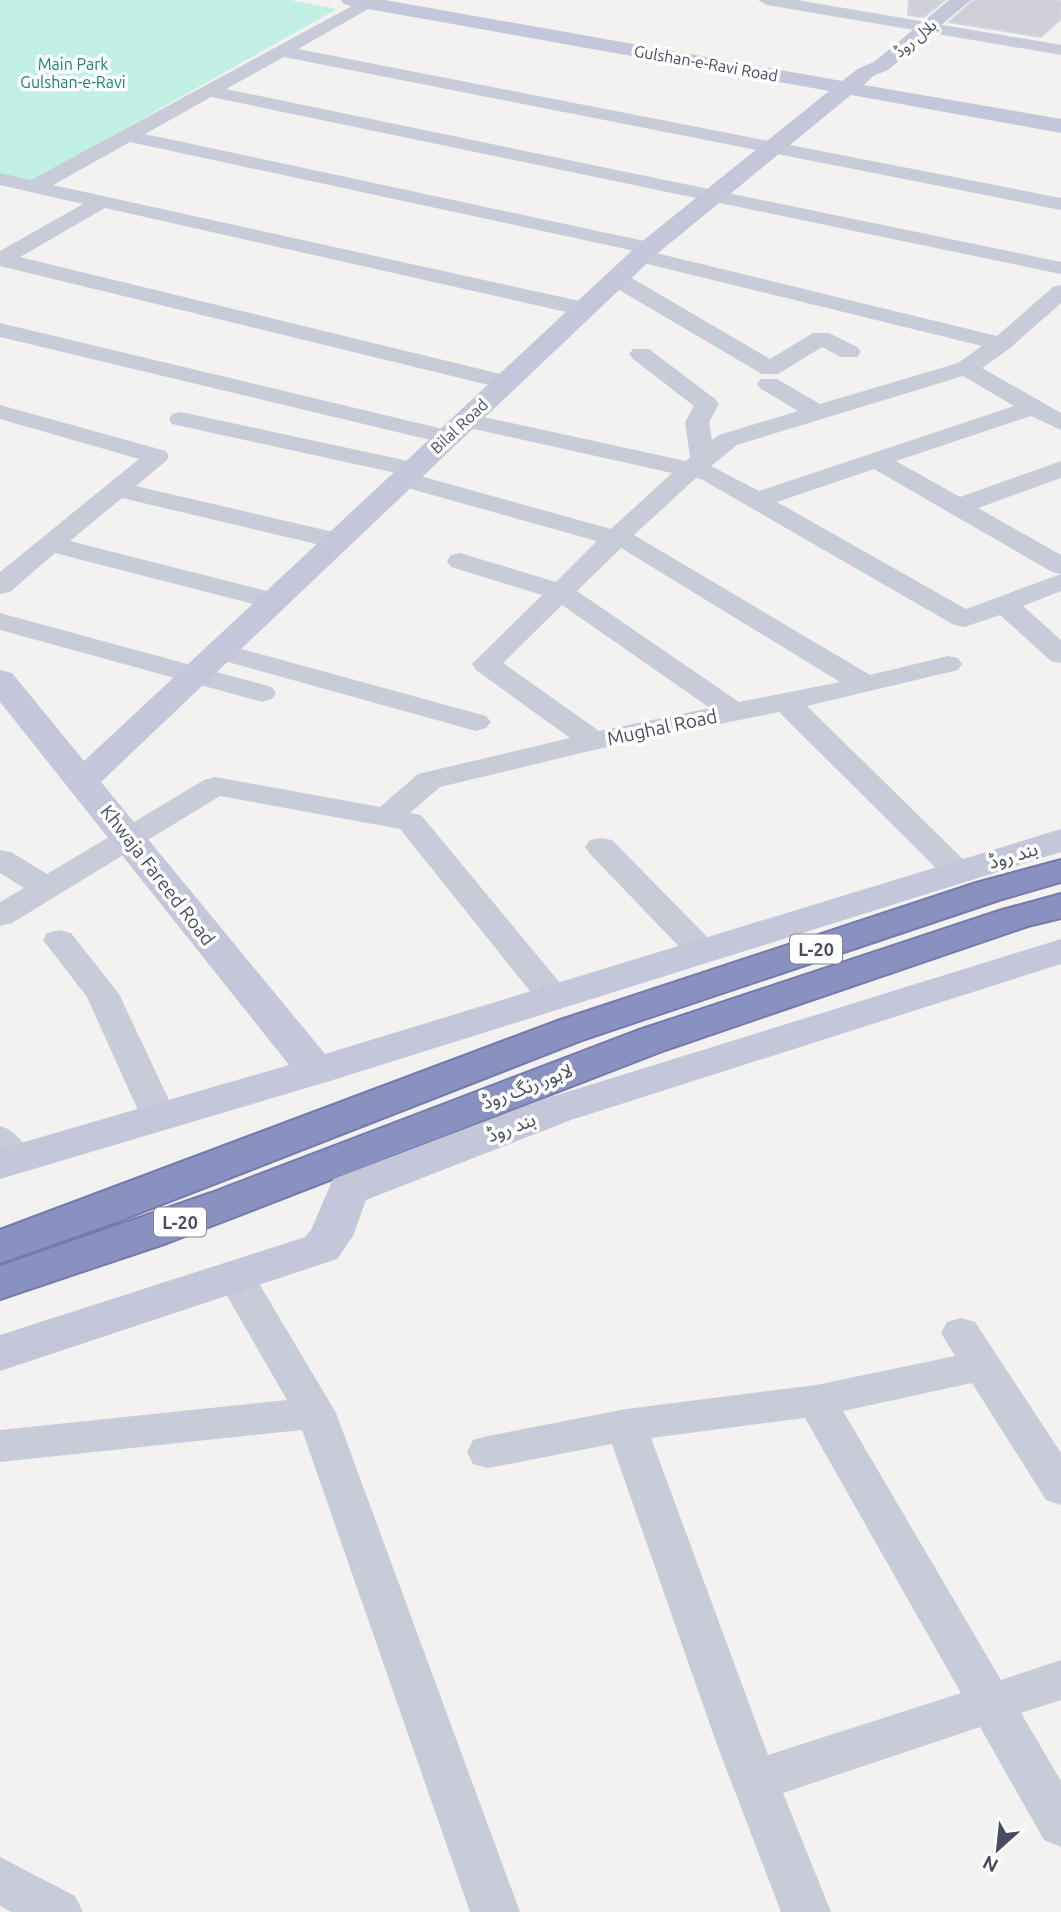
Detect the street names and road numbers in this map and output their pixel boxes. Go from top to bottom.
street label: بلال روڈ [890,15,941,62]
street label: Gulshan-e-Ravi Road [633,41,779,85]
street label: Bilal Road [427,395,491,457]
street label: Mughal Road [605,705,719,749]
street label: Khwaja Fareed Road [96,800,220,950]
street label: بند روڈ [986,837,1041,874]
road number: L-20 [790,934,842,964]
street label: لاہور رنگ روڈ [479,1059,576,1114]
street label: بند روڈ [483,1108,539,1147]
road number: L-20 [154,1208,206,1237]

